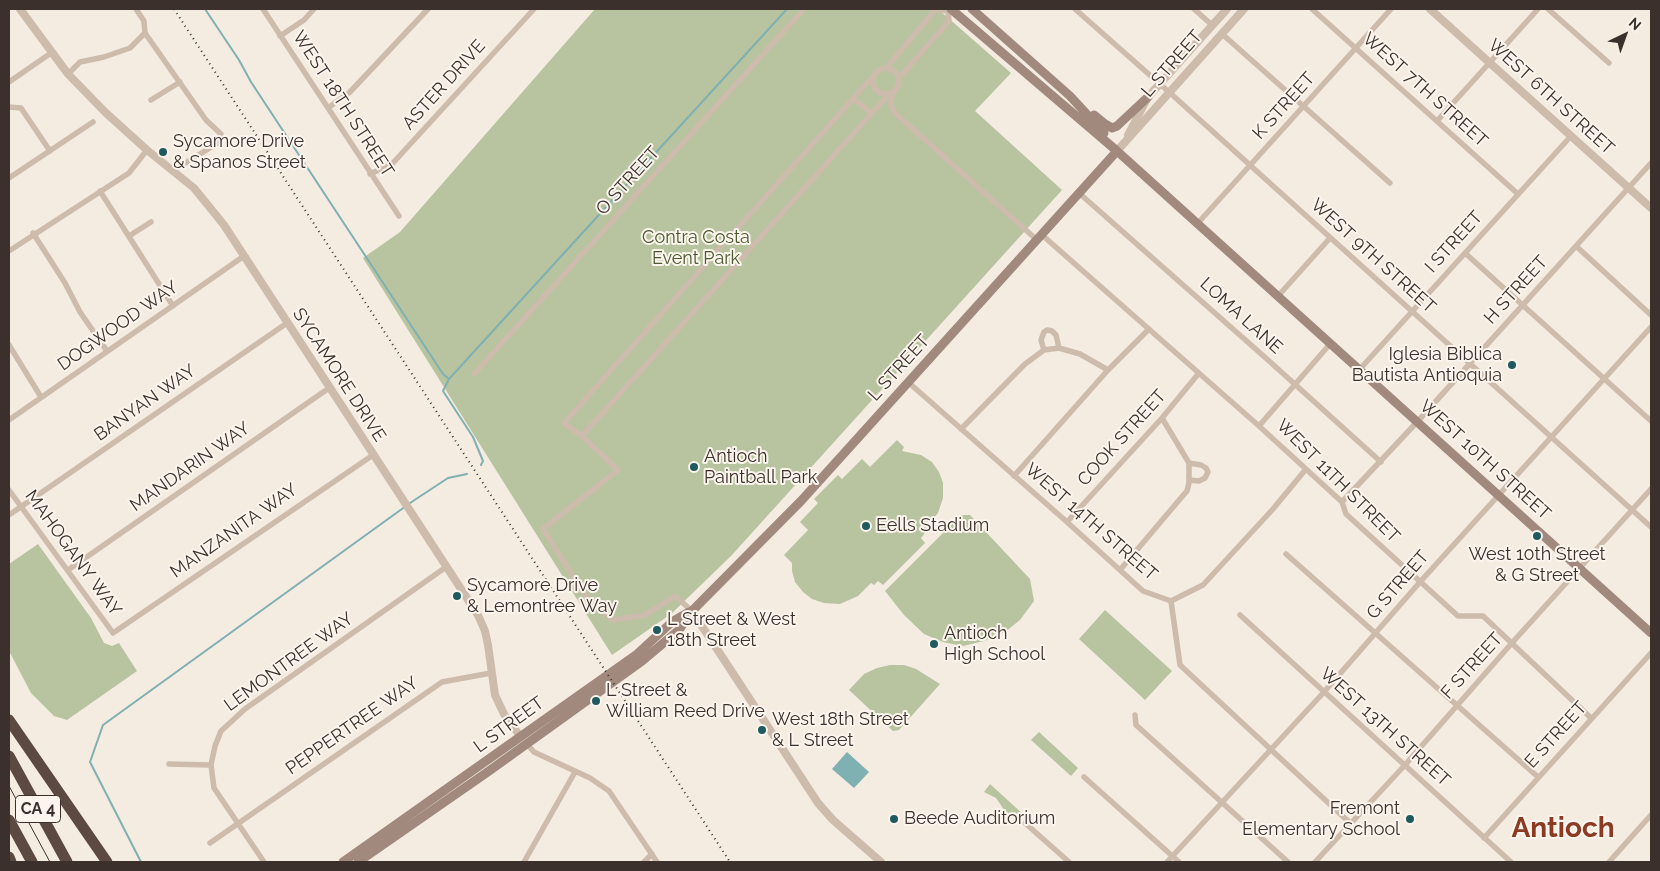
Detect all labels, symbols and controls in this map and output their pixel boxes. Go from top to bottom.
north arrow [1600,10,1650,60]
text: N [1626,14,1644,33]
street label: L STREET [1137,26,1207,102]
street label: WEST 18TH STREET [288,27,398,181]
street label: WEST 7TH STREET [1358,28,1492,152]
street label: WEST 6TH STREET [1483,35,1619,159]
street label: ASTER DRIVE [398,36,490,134]
street label: K STREET [1248,68,1320,144]
place label: Sycamore Drive & Spanos Street [173,131,306,173]
street label: O STREET [592,142,664,220]
marker: Sycamore Drive & Spanos Street [157,146,169,158]
street label: WEST 9TH STREET [1306,194,1440,318]
street label: I STREET [1421,207,1487,277]
park label: Contra Costa Event Park [642,227,750,270]
street label: H STREET [1480,251,1552,329]
street label: LOMA LANE [1195,273,1287,359]
street label: DOGWOOD WAY [54,276,182,376]
street label: SYCAMORE DRIVE [288,304,390,446]
street label: L STREET [864,330,934,406]
place label: Iglesia Biblica Bautista Antioquia [1352,344,1502,386]
marker: Iglesia Biblica Bautista Antioquia [1506,359,1518,371]
street label: BANYAN WAY [90,360,200,446]
street label: COOK STREET [1073,385,1171,491]
street label: WEST 10TH STREET [1415,395,1555,525]
street label: WEST 11TH STREET [1272,415,1404,547]
street label: MANDARIN WAY [126,418,254,516]
place label: Antioch Paintball Park [704,446,817,488]
street label: WEST 14TH STREET [1020,459,1162,585]
marker: Antioch Paintball Park [688,461,700,473]
street label: MANZANITA WAY [166,479,302,583]
street label: MAHOGANY WAY [20,486,126,620]
place label: Eells Stadium [876,515,989,537]
marker: Eells Stadium [860,520,872,532]
marker: West 10th Street & G Street [1531,530,1543,542]
place label: West 10th Street & G Street [1468,544,1606,586]
street label: G STREET [1362,546,1434,624]
place label: Sycamore Drive & Lemontree Way [467,575,617,618]
marker: Sycamore Drive & Lemontree Way [451,590,463,602]
street label: LEMONTREE WAY [220,608,358,716]
place label: L Street & West 18th Street [667,609,796,652]
place label: Antioch High School [944,623,1045,666]
marker: L Street & West 18th Street [651,624,663,636]
street label: F STREET [1437,628,1507,704]
marker: Antioch High School [928,638,940,650]
street label: WEST 13TH STREET [1315,663,1455,791]
street label: PEPPERTREE WAY [282,672,422,780]
place label: L Street & William Reed Drive [606,680,765,722]
street label: L STREET [470,692,548,758]
marker: L Street & William Reed Drive [590,695,602,707]
street label: E STREET [1521,697,1591,773]
place label: West 18th Street & L Street [772,709,909,752]
marker: West 18th Street & L Street [756,724,768,736]
road number: CA 4 [15,796,60,822]
place label: Fremont Elementary School [1242,798,1400,841]
place label: Beede Auditorium [904,808,1055,830]
district label: Antioch [1511,812,1615,846]
marker: Beede Auditorium [888,813,900,825]
marker: Fremont Elementary School [1404,813,1416,825]

